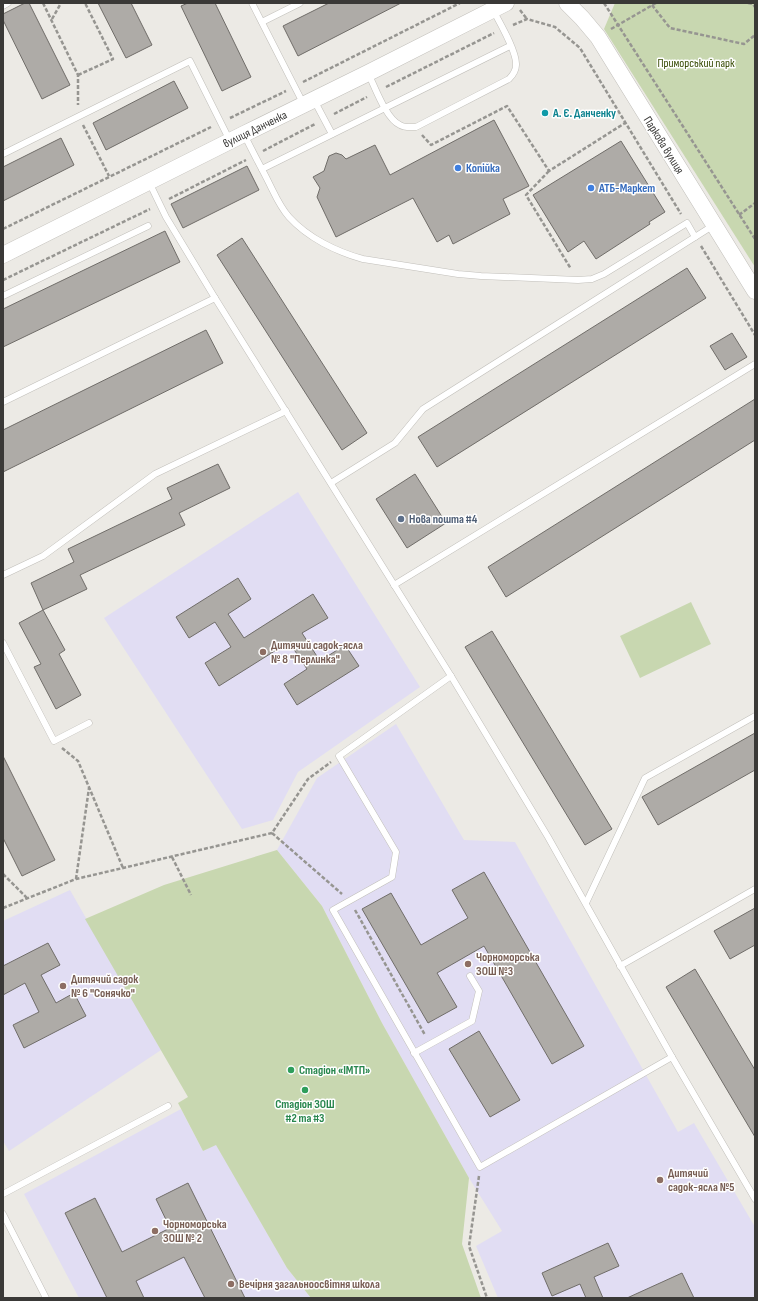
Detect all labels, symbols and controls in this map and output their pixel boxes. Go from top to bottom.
park label: Приморський парк [657,56,735,71]
place label: А. Є. Данченку [552,106,616,121]
street label: вулиця Данченка [221,107,290,151]
marker: А. Є. Данченку [540,108,550,118]
street label: Паркова вулиця [640,114,687,177]
place label: Копійка [466,161,500,176]
marker: Копійка [453,163,463,173]
place label: АТБ-Маркет [598,181,655,196]
marker: АТБ-Маркет [586,183,596,193]
place label: Нова пошта #4 [409,512,478,527]
marker: Нова пошта #4 [396,514,406,524]
place label: Дитячий садок-ясла № 8 "Перлинка" [271,638,363,667]
marker: Дитячий садок-ясла № 8 "Перлинка" [258,647,268,657]
place label: Чорноморська ЗОШ №3 [476,950,540,979]
marker: Чорноморська ЗОШ №3 [463,959,473,969]
place label: Дитячий садок № 6 "Сонячко" [71,972,139,1001]
marker: Дитячий садок № 6 "Сонячко" [58,981,68,991]
place label: Стадіон «ІМТП» [299,1063,370,1078]
marker: Стадіон «ІМТП» [286,1065,296,1075]
marker: Стадіон ЗОШ #2 та #3 [300,1085,310,1095]
place label: Стадіон ЗОШ #2 та #3 [275,1097,335,1126]
place label: Дитячий садок-ясла №5 [668,1166,734,1195]
marker: Дитячий садок-ясла №5 [655,1175,665,1185]
place label: Чорноморська ЗОШ № 2 [163,1217,227,1246]
marker: Чорноморська ЗОШ № 2 [150,1226,160,1236]
place label: Вечірня загальноосвітня школа [239,1277,380,1292]
marker: Вечірня загальноосвітня школа [226,1279,236,1289]

